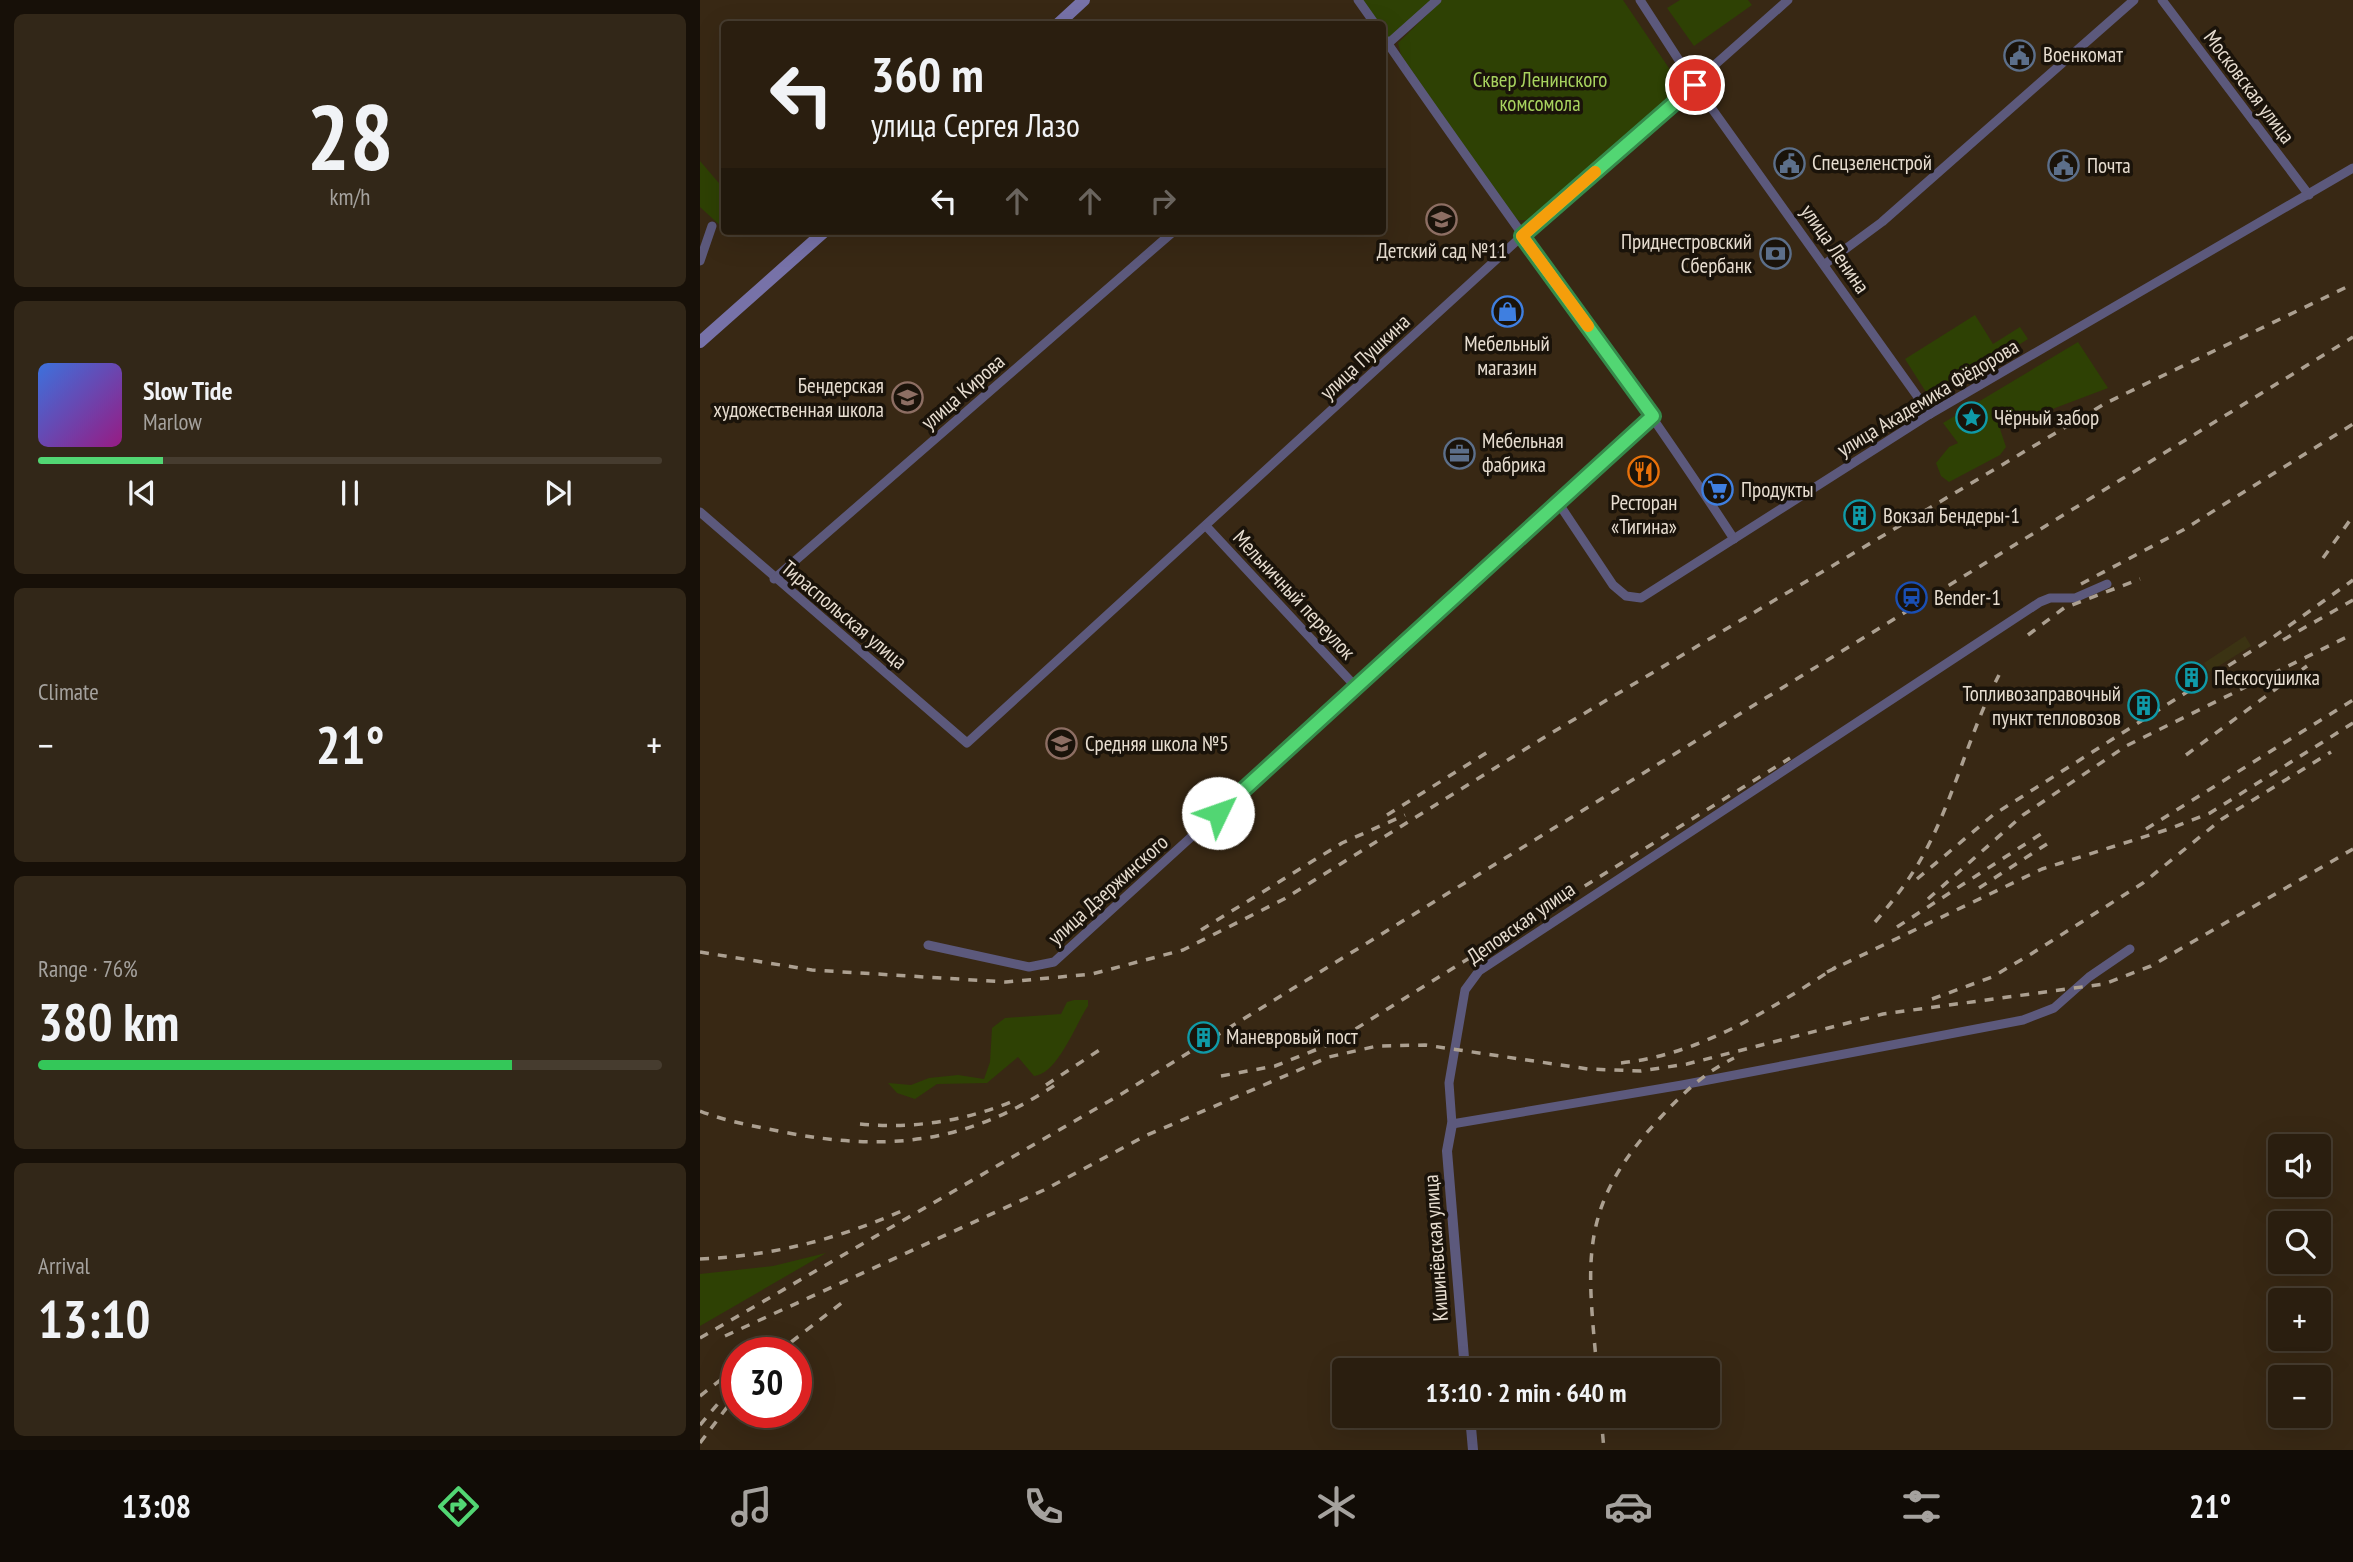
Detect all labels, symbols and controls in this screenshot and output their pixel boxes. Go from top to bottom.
street label: Московская улица [2198,25,2301,149]
public building icon: Военкомат [2003,38,2037,72]
place label: Военкомат [2043,41,2123,68]
text: 360 m [871,42,984,106]
icon: left [756,49,847,140]
pin [1665,55,1725,115]
park label: Сквер Ленинского комсомола [1473,66,1607,117]
icon: arrive [1676,66,1714,104]
text: 28 [307,77,394,195]
text: улица Сергея Лазо [871,104,1080,146]
public building icon: Спецзеленстрой [1772,146,1806,180]
place label: Спецзеленстрой [1812,149,1932,176]
public building icon: Почта [2047,149,2081,183]
place label: Почта [2087,152,2131,179]
text: km/h [330,182,370,211]
icon: left [925,182,963,220]
icon: ahead [998,182,1036,220]
icon: ahead [1071,182,1109,220]
icon: right [1144,182,1182,220]
street label: улица Ленина [1795,199,1876,298]
school or university icon: Детский сад №11 [1425,202,1459,236]
place label: Приднестровский Сбербанк [1621,228,1752,279]
place label: Детский сад №11 [1377,237,1507,264]
bank icon: Приднестровский Сбербанк [1758,237,1792,271]
shop icon: Мебельный магазин [1490,295,1524,329]
street label: улица Пушкина [1314,308,1415,405]
place label: Мебельный магазин [1464,330,1550,381]
street label: улица Академика Фёдорова [1832,333,2024,463]
street label: улица Кирова [915,348,1010,435]
place label: Бендерская художественная школа [713,372,884,423]
text: Slow Tide [143,374,233,407]
school or university icon: Бендерская художественная школа [890,381,924,415]
place icon: Чёрный забор [1954,401,1988,435]
place label: Чёрный забор [1994,404,2099,431]
text: Marlow [143,407,202,436]
place label: Мебельная фабрика [1482,427,1564,478]
office icon: Мебельная фабрика [1442,436,1476,470]
restaurant icon: Ресторан «Тигина» [1627,454,1661,488]
supermarket icon: Продукты [1701,473,1735,507]
icon: previous [123,474,161,512]
icon: pause [331,474,369,512]
icon: next [539,474,577,512]
place label: Продукты [1741,476,1814,503]
place label: Ресторан «Тигина» [1611,489,1677,540]
building icon: Вокзал Бендеры-1 [1843,499,1877,533]
place label: Вокзал Бендеры-1 [1883,502,2020,529]
street label: Мельничный переулок [1227,524,1361,665]
street label: Тираспольская улица [776,554,913,675]
station icon: Bender-1 [1894,581,1928,615]
place label: Bender-1 [1934,584,2001,611]
building icon: Пескосушилка [2174,661,2208,695]
place label: Пескосушилка [2214,664,2320,691]
text: Climate [38,677,99,706]
place label: Топливозаправочный пункт тепловозов [1963,680,2121,731]
building icon: Топливозаправочный пункт тепловозов [2127,689,2161,723]
text: 21° [316,711,384,778]
text: − [38,720,54,769]
text: + [646,720,662,769]
school or university icon: Средняя школа №5 [1045,727,1079,761]
place label: Средняя школа №5 [1085,730,1229,757]
position arrow [1181,776,1255,850]
street label: улица Дзержинского [1042,828,1173,951]
street label: Деповская улица [1461,875,1580,970]
text: Range · 76% [38,954,138,983]
text: 380 km [38,988,179,1055]
building icon: Маневровый пост [1186,1020,1220,1054]
place label: Маневровый пост [1226,1023,1358,1050]
map controls [2268,1134,2331,1428]
button: sound [2268,1134,2331,1197]
street label: Кишинёвская улица [1417,1174,1454,1322]
button: search [2268,1211,2331,1274]
text: Arrival [38,1251,90,1280]
text: 13:10 [38,1285,150,1352]
button: + [2268,1288,2331,1351]
speed limit sign: 30 [721,1337,812,1428]
button: − [2268,1365,2331,1428]
text: 13:10 · 2 min · 640 m [1426,1376,1626,1409]
icon: directions [434,1482,483,1531]
icon: music [727,1482,776,1531]
icon: phone [1019,1482,1068,1531]
icon: climate [1312,1482,1361,1531]
icon: car [1604,1482,1653,1531]
icon: filters [1897,1482,1946,1531]
text: 13:08 [122,1485,191,1527]
text: 21° [2189,1485,2231,1527]

